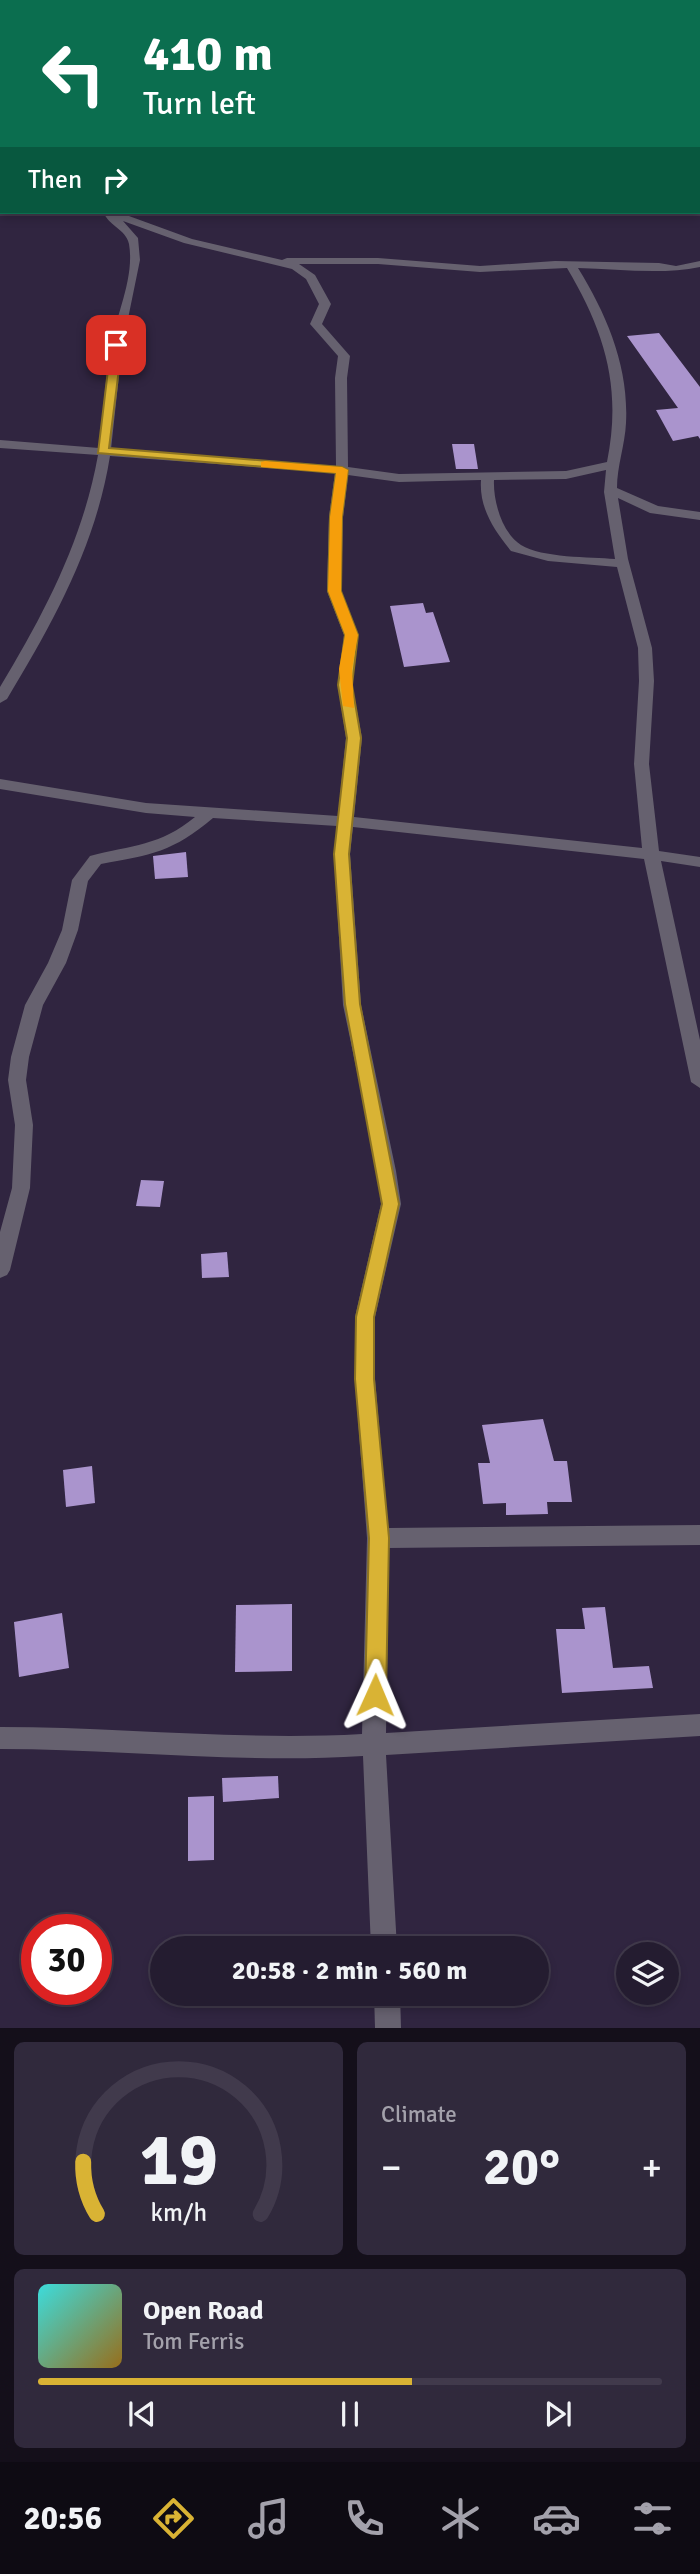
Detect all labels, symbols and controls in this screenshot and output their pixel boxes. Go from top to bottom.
text: 410 m [143,24,273,84]
icon: left [28,28,119,119]
text: Turn left [143,84,256,123]
icon: right [96,161,134,199]
text: Then [28,164,82,196]
pin [86,315,146,375]
icon: arrive [97,326,135,364]
position arrow [338,1658,412,1732]
speed limit sign: 30 [21,1914,112,2005]
map controls [616,1942,679,2005]
button: layers [616,1942,679,2005]
text: 20:58 · 2 min · 560 m [232,1955,467,1987]
text: Climate [381,2100,457,2129]
text: 19 [139,2117,218,2206]
text: 20° [483,2135,560,2199]
text: − [381,2144,402,2191]
text: + [641,2144,662,2191]
text: km/h [150,2197,207,2228]
text: Open Road [143,2295,264,2327]
text: Tom Ferris [143,2327,244,2356]
icon: previous [123,2395,161,2433]
icon: pause [331,2395,369,2433]
icon: next [539,2395,577,2433]
icon: directions [149,2494,198,2543]
icon: music [244,2494,293,2543]
icon: phone [340,2494,389,2543]
icon: climate [436,2494,485,2543]
icon: car [532,2494,581,2543]
icon: filters [628,2494,677,2543]
text: 20:56 [23,2499,102,2538]

